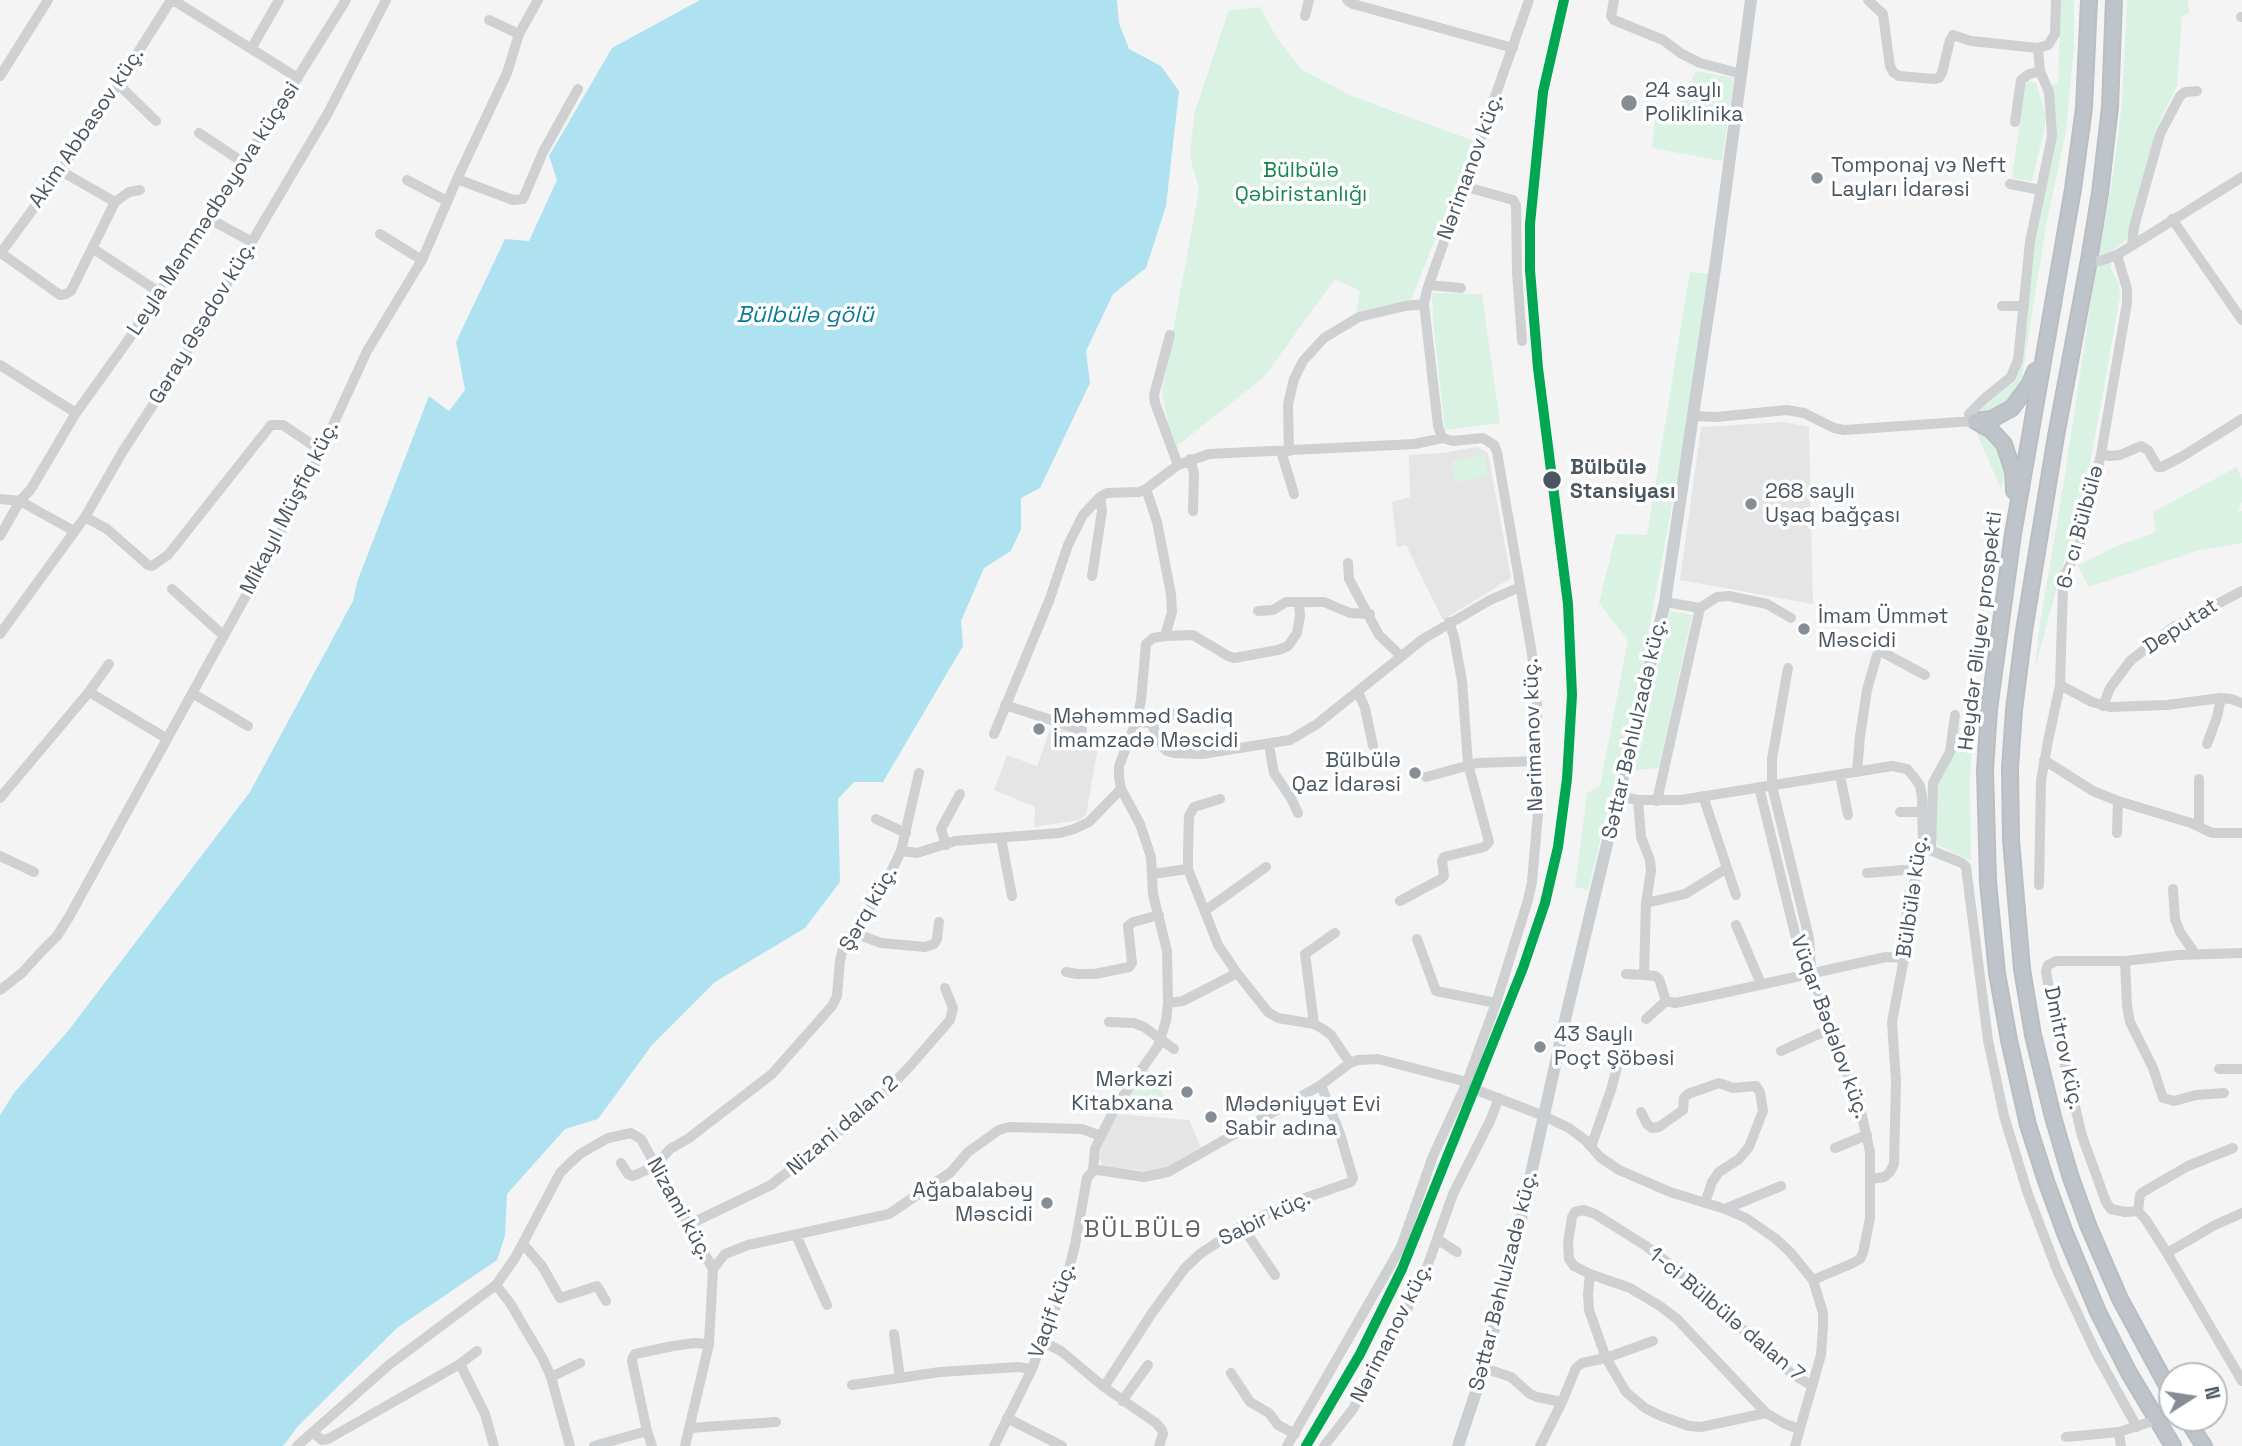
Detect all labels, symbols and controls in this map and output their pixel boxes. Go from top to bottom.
street label: Akim Abbasov küç. [24,43,150,213]
street label: Leyla Məmmədbəyova küçəsi [123,78,305,340]
place label: 24 saylı Poliklinika [1645,78,1743,128]
street label: Nərimanov küç. [1433,91,1509,243]
marker: 24 saylı Poliklinika [1619,93,1639,113]
place label: Tomponaj vэ Neft Layları İdarəsi [1831,153,2006,203]
park label: Bülbülə Qəbiristanlığı [1235,158,1367,208]
marker: Tomponaj vэ Neft Layları İdarəsi [1809,170,1825,186]
street label: Gəray Əsədov küç. [144,237,262,409]
water label: Bülbülə gölü [736,302,874,330]
street label: Mikayıl Müşfiq küç. [235,417,345,599]
place label: Bülbülə Stansiyası [1570,455,1676,505]
street label: 6- cı Bülbülə [2052,463,2110,591]
marker: Bülbülə Stansiyası [1541,469,1563,491]
place label: 268 saylı Uşaq bağçası [1765,479,1900,529]
marker: 268 saylı Uşaq bağçası [1743,496,1759,512]
street label: Heydər Əliyev prospekti [1954,510,2008,752]
street label: Deputat [2139,594,2223,660]
place label: İmam Ümmət Məscidi [1818,604,1949,654]
street label: Səttar Bəhlulzadə küç. [1597,616,1673,842]
marker: İmam Ümmət Məscidi [1796,621,1812,637]
street label: Nərimanov küç. [1519,658,1549,812]
place label: Məhəmməd Sadiq İmamzadə Məscidi [1053,704,1238,754]
marker: Məhəmməd Sadiq İmamzadə Məscidi [1031,721,1047,737]
place label: Bülbülə Qaz İdarəsi [1292,748,1401,798]
marker: Bülbülə Qaz İdarəsi [1407,765,1423,781]
street label: Bülbülə küç. [1892,834,1934,960]
street label: Şərq küç. [835,862,903,956]
street label: Vüqar Bədəlov küç. [1784,932,1874,1122]
street label: Dmitrov küç. [2038,984,2088,1112]
place label: 43 Saylı Poçt Şöbəsi [1554,1022,1674,1072]
marker: 43 Saylı Poçt Şöbəsi [1532,1039,1548,1055]
place label: Mərkəzi Kitabxana [1071,1067,1173,1117]
street label: Nizani dalan 2 [782,1071,904,1181]
marker: Mərkəzi Kitabxana [1179,1084,1195,1100]
place label: Mədəniyyət Evi Sabir adına [1225,1092,1381,1142]
marker: Mədəniyyət Evi Sabir adına [1203,1109,1219,1125]
street label: Nizami küç. [641,1154,717,1264]
street label: Səttar Bəhlulzadə küç. [1465,1169,1543,1393]
place label: Ağabalabəy Məscidi [913,1178,1033,1228]
street label: Sabir küç. [1215,1186,1315,1252]
marker: Ağabalabəy Məscidi [1039,1195,1055,1211]
district label: BÜLBÜLƏ [1084,1216,1202,1244]
street label: 1-ci Bülbülə dalan 7 [1643,1242,1809,1388]
street label: Nərimanov küç. [1346,1259,1438,1407]
street label: Vaqif küç. [1024,1260,1082,1362]
north arrow [2158,1362,2228,1432]
text: N [2199,1384,2226,1402]

